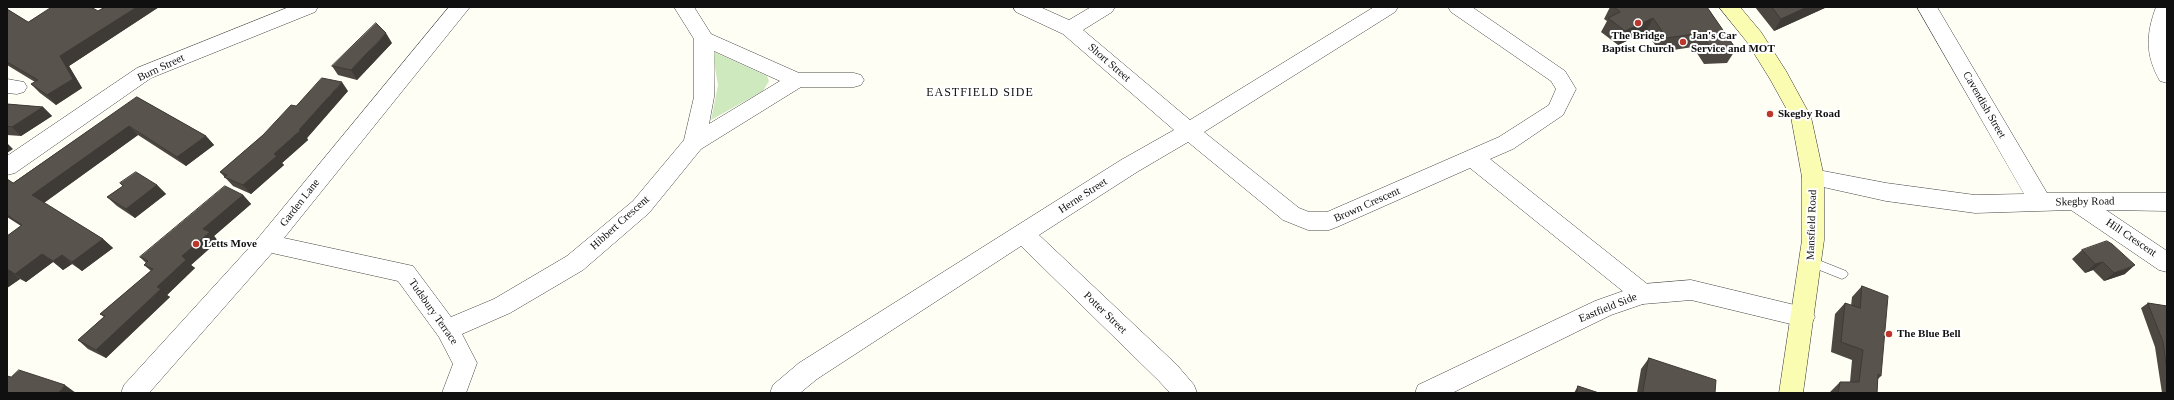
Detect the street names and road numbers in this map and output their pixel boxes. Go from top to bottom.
street label: Short Street [1085,41,1133,85]
street label: Burn Street [135,51,187,85]
street label: Cavendish Street [1960,69,2008,141]
street label: Herne Street [1056,175,1110,217]
street label: Garden Lane [277,176,323,230]
street label: Brown Crescent [1332,184,1402,226]
street label: Mansfield Road [1804,190,1820,260]
street label: Hibbert Crescent [588,193,652,253]
street label: Skegby Road [2055,195,2115,209]
street label: Hill Crescent [2103,216,2159,260]
street label: Tudsbury Terrace [405,277,461,347]
street label: Potter Street [1081,289,1129,337]
street label: Eastfield Side [1577,290,1639,326]

